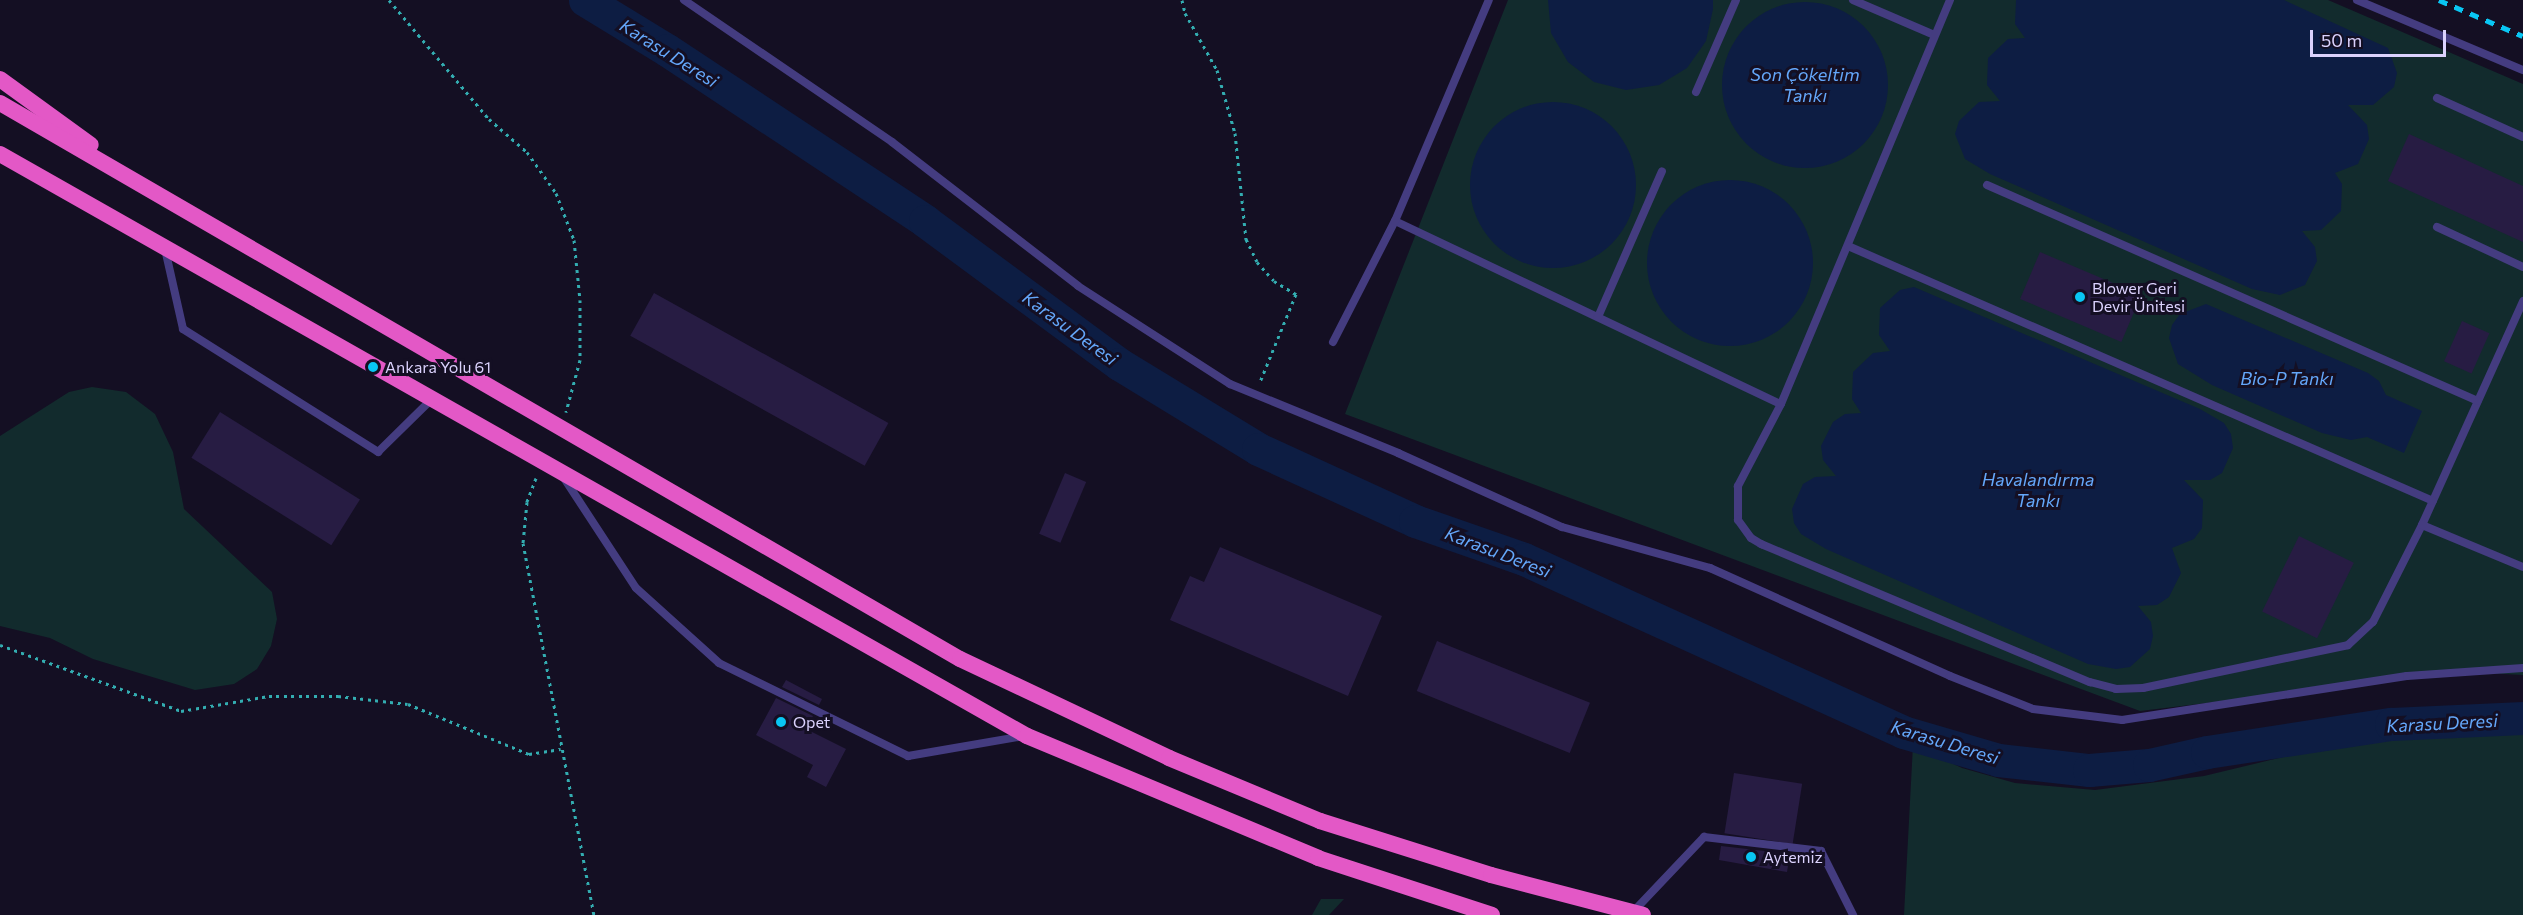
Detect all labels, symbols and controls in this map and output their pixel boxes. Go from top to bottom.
water label: Karasu Deresi [616,14,722,92]
scale bar [2313,18,2450,56]
text: 50 m [2321,29,2362,51]
water label: Son Çökeltim Tankı [1750,64,1860,106]
place label: Blower Geri Devir Ünitesi [2092,278,2185,316]
water label: Karasu Deresi [1019,286,1121,370]
marker: Blower Geri Devir Ünitesi [2073,290,2087,304]
place label: Ankara Yolu 61 [385,357,491,377]
marker: Ankara Yolu 61 [366,360,380,374]
water label: Bio-P Tankı [2240,367,2334,389]
water label: Havalandırma Tankı [1982,469,2094,512]
water label: Karasu Deresi [1442,522,1554,582]
water label: Karasu Deresi [2386,709,2498,737]
place label: Opet [793,712,830,732]
marker: Opet [774,715,788,729]
water label: Karasu Deresi [1889,715,2001,769]
place label: Aytemiz [1763,847,1823,867]
marker: Aytemiz [1744,850,1758,864]

